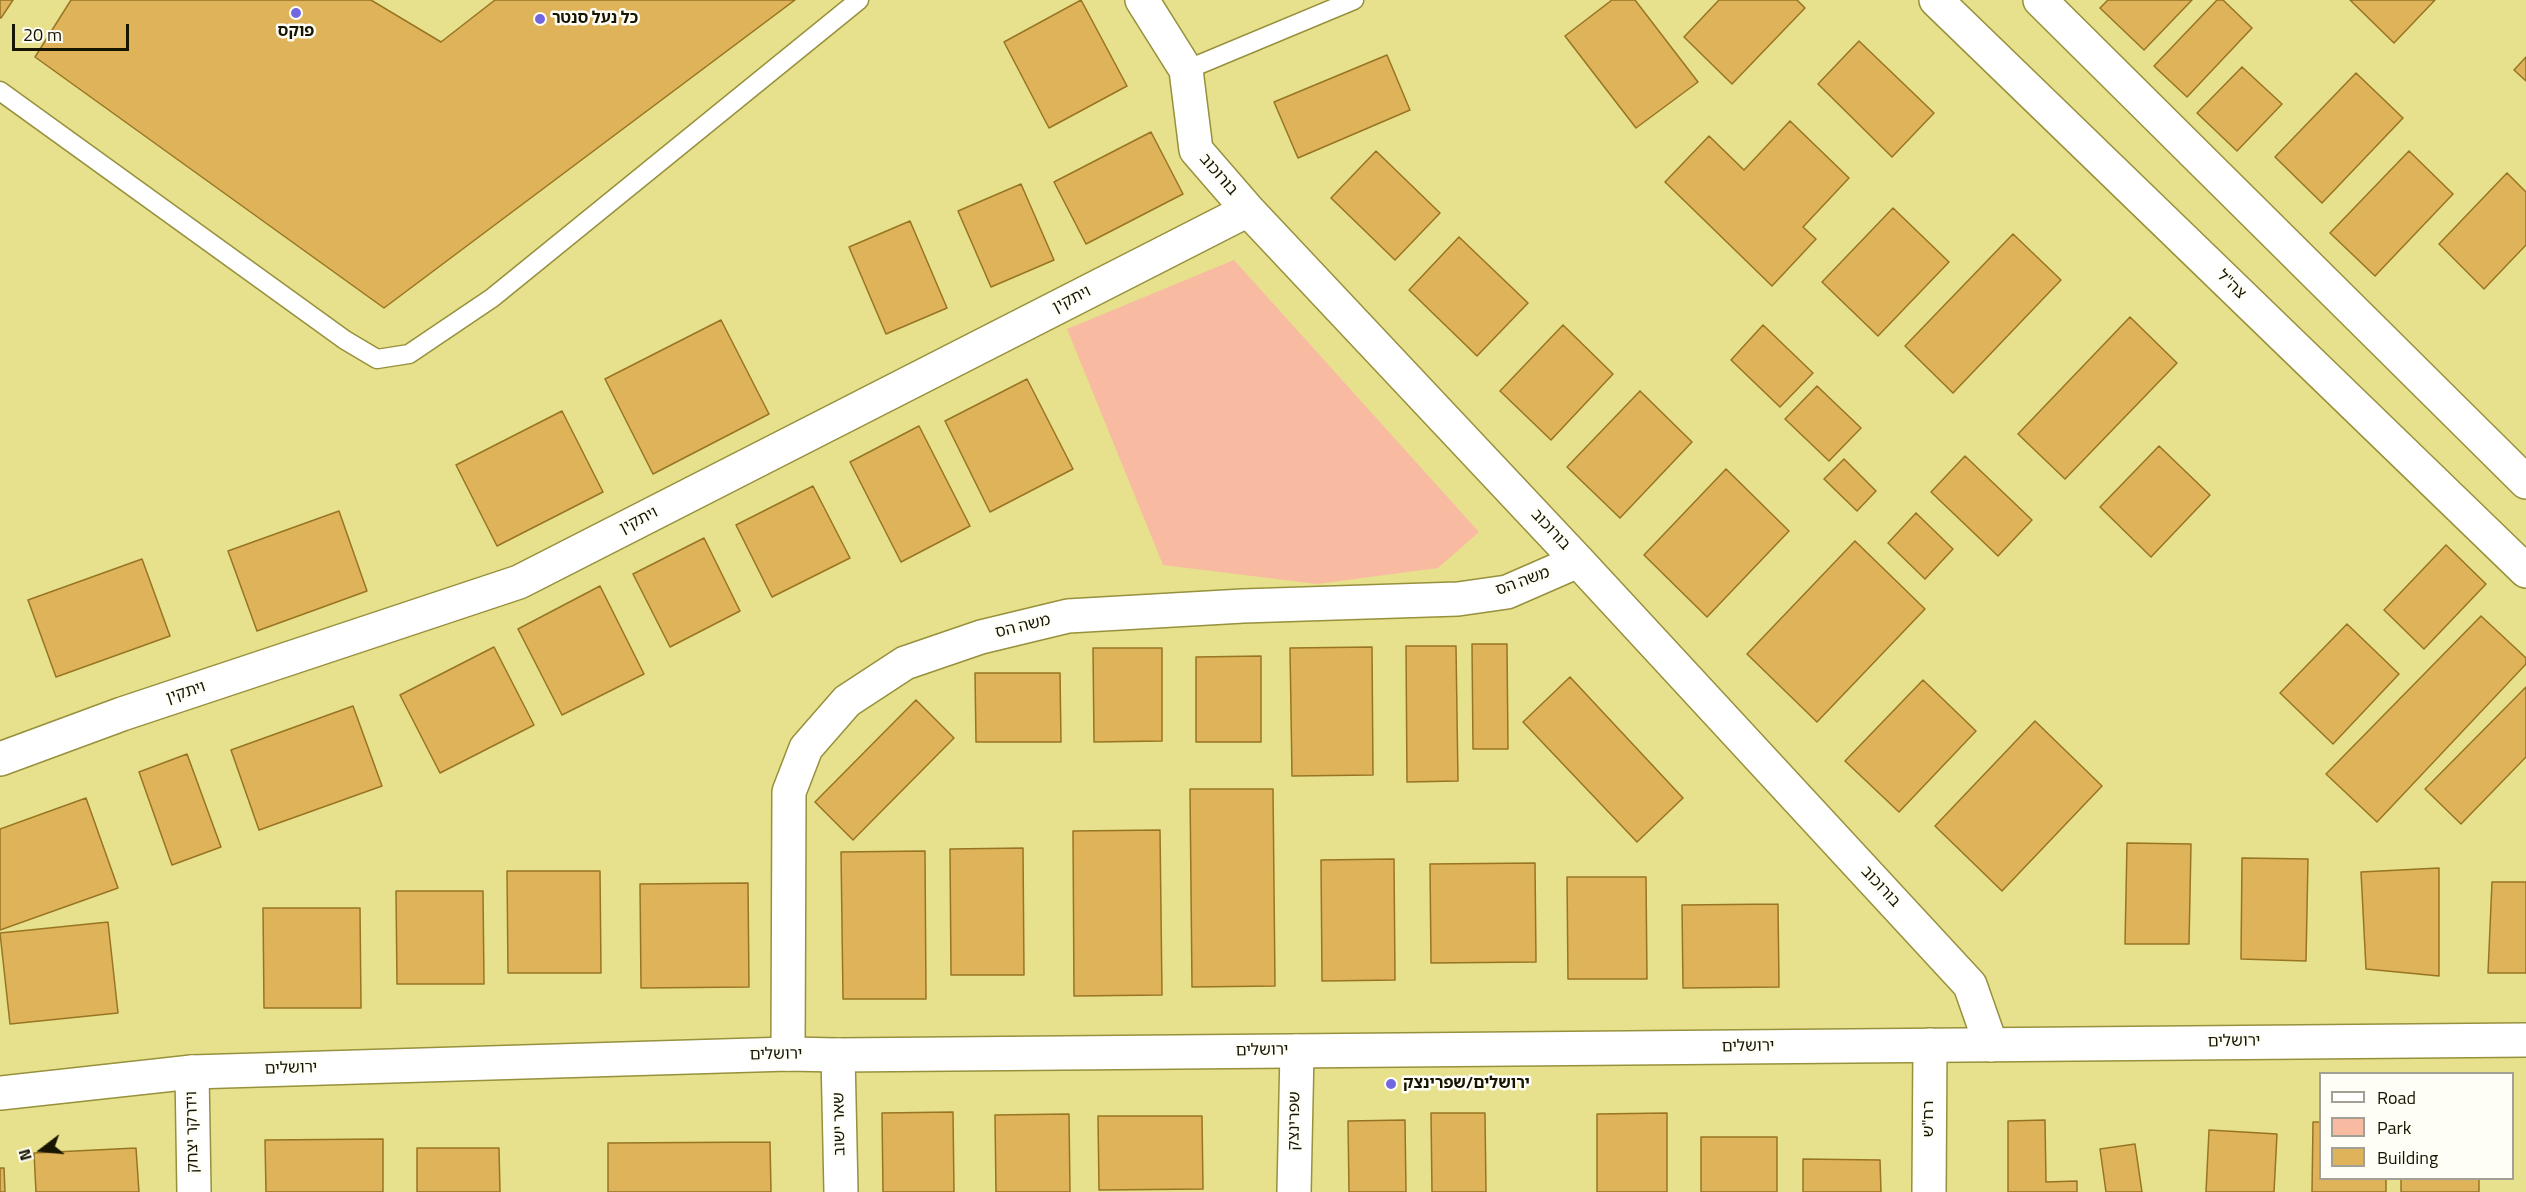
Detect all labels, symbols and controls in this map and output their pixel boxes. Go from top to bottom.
marker: פוקס [289,6,303,20]
place label: כל נעל סנטר [552,9,638,29]
scale bar [15,12,132,50]
marker: כל נעל סנטר [533,12,547,26]
text: 20 m [23,21,62,48]
place label: פוקס [278,22,314,42]
street label: בורוכוב [1195,150,1241,200]
street label: צה"ל [2212,267,2250,303]
street label: ויתקין [1050,282,1094,318]
street label: ויתקין [617,503,661,539]
street label: בורוכוב [1526,506,1574,554]
street label: משה הס [1493,563,1553,601]
street label: משה הס [993,611,1053,643]
street label: ויתקין [164,678,208,708]
street label: בורוכוב [1856,863,1904,911]
street label: ירושלים [2207,1032,2261,1052]
street label: ירושלים [1721,1037,1775,1057]
street label: ירושלים [1235,1041,1289,1061]
street label: ירושלים [749,1045,803,1065]
street label: ירושלים [264,1058,318,1080]
legend [2319,1072,2514,1180]
place label: ירושלים/שפרינצק [1403,1074,1530,1094]
marker: ירושלים/שפרינצק [1384,1077,1398,1091]
text: Road [2377,1084,2416,1111]
street label: וידרקר יצחק [183,1091,203,1173]
street label: שפרינצק [1285,1091,1305,1151]
street label: שאר ישוב [830,1092,850,1156]
street label: רח"ש [1919,1101,1939,1137]
text: Park [2377,1114,2411,1141]
north arrow [12,1120,72,1180]
text: Building [2377,1144,2438,1171]
text: N [12,1146,38,1164]

